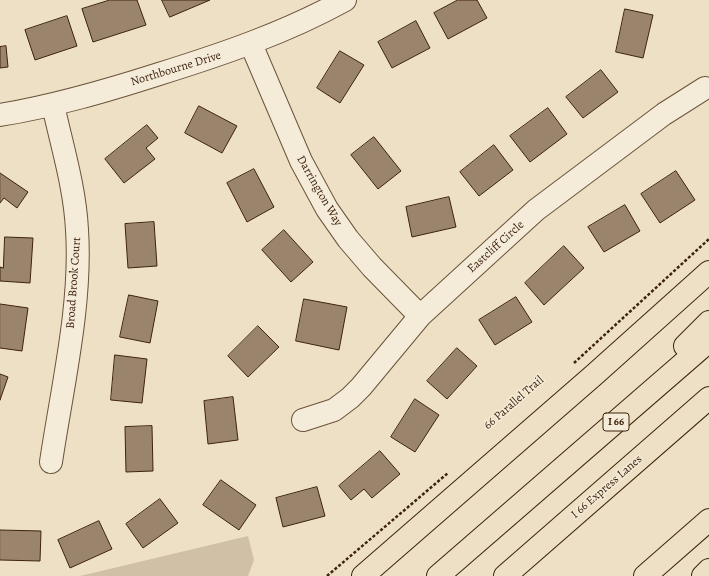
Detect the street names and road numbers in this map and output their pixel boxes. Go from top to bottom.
street label: Northbourne Drive [129,48,223,90]
street label: Darrington Way [293,153,345,229]
street label: Eastcliff Circle [465,218,527,276]
street label: Broad Brook Court [64,237,84,329]
street label: 66 Parallel Trail [481,373,547,433]
road number: I 66 [603,413,629,431]
street label: I 66 Express Lanes [568,452,646,522]

